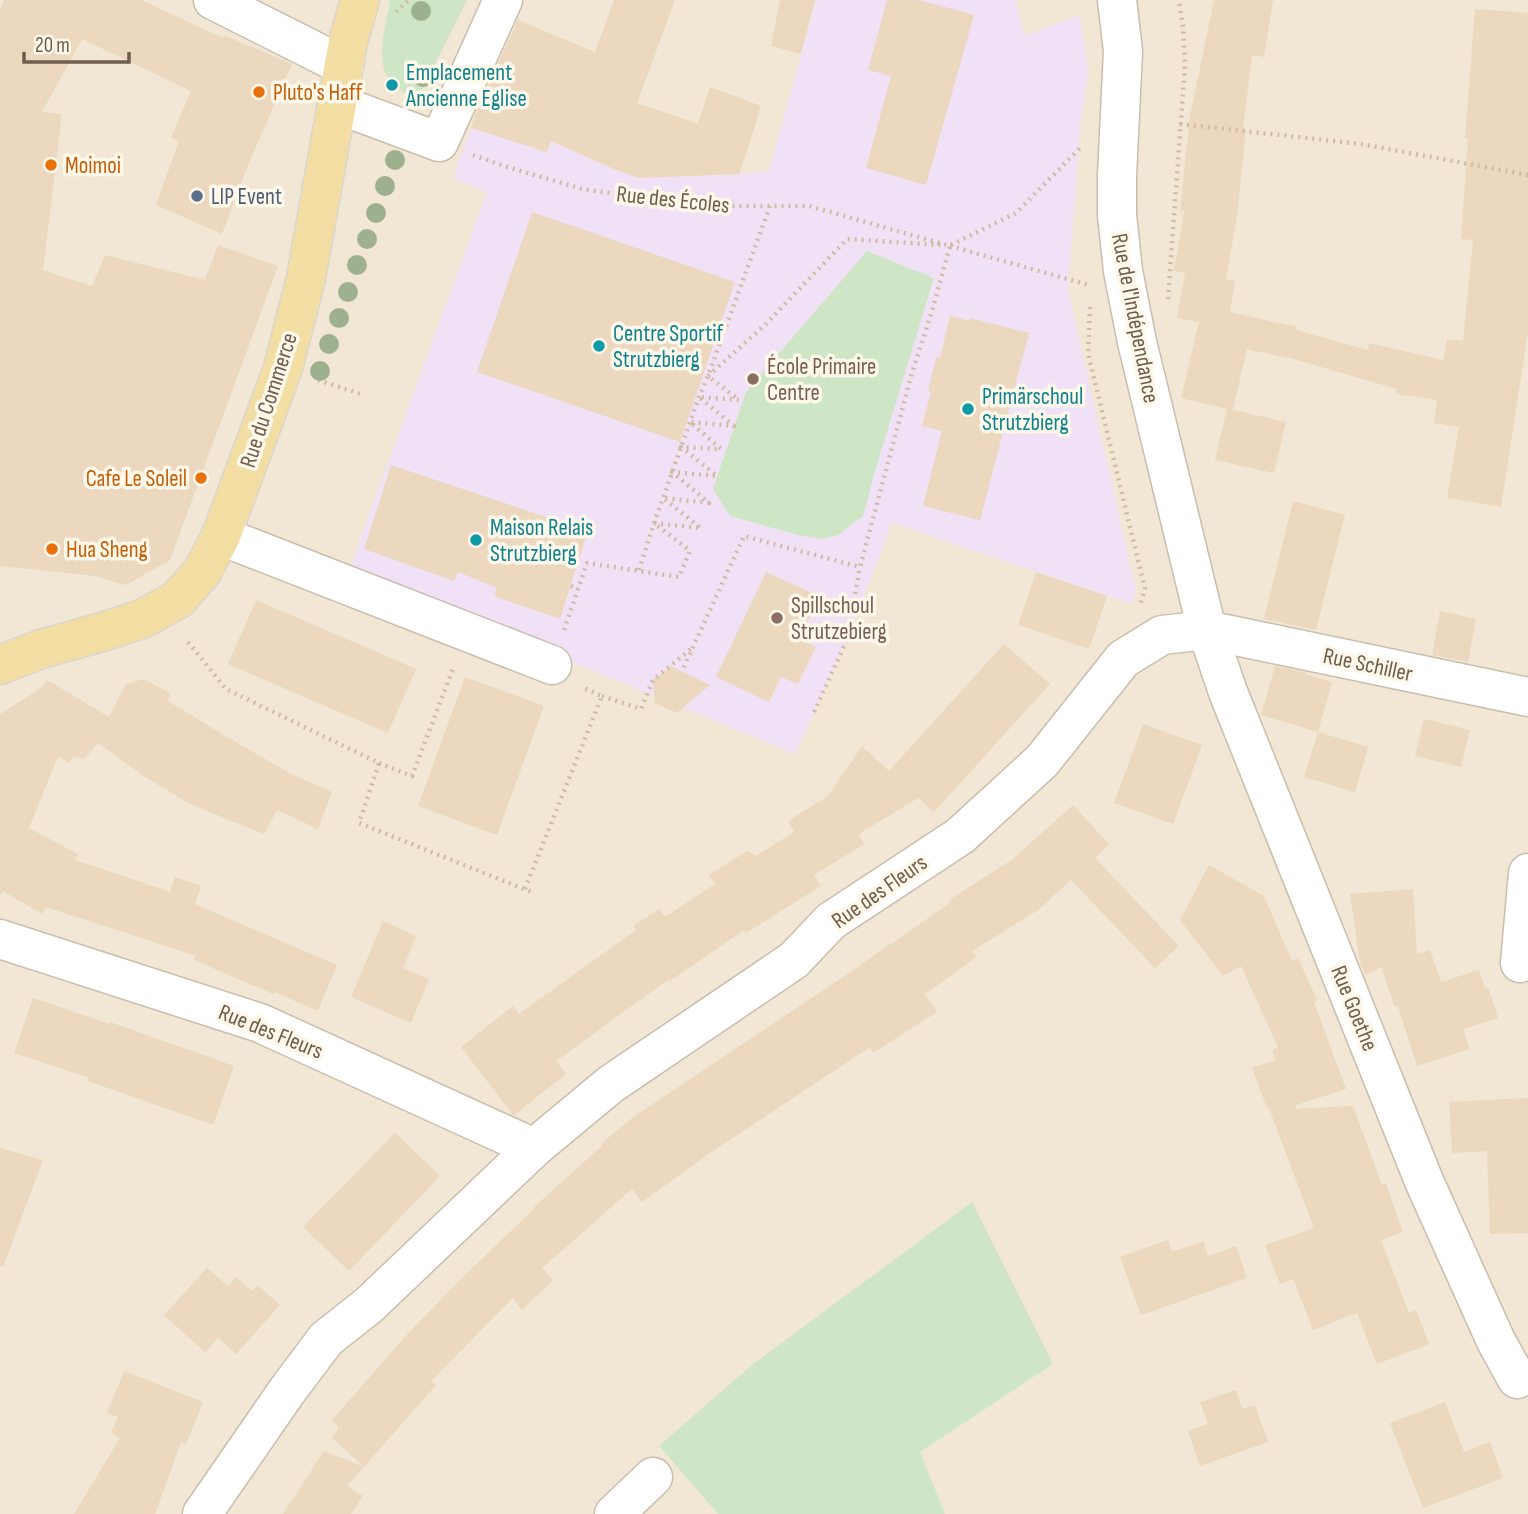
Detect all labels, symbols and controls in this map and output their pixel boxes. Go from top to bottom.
scale bar [24,21,130,65]
text: 20 m [35,33,70,58]
place label: Emplacement Ancienne Eglise [405,59,527,113]
marker: Emplacement Ancienne Eglise [384,77,400,93]
place label: Pluto's Haff [273,79,363,107]
marker: Pluto's Haff [251,84,267,100]
place label: Moimoi [65,152,121,180]
marker: Moimoi [43,157,59,173]
street label: Rue des Écoles [615,180,731,220]
place label: LIP Event [211,183,282,211]
marker: LIP Event [189,188,205,204]
street label: Rue de l'Indépendance [1105,231,1165,405]
place label: Centre Sportif Strutzbierg [613,320,723,374]
street label: Rue du Commerce [234,329,304,471]
marker: Centre Sportif Strutzbierg [591,338,607,354]
place label: École Primaire Centre [767,353,876,407]
marker: École Primaire Centre [745,371,761,387]
place label: Primärschoul Strutzbierg [982,383,1083,437]
marker: Primärschoul Strutzbierg [960,401,976,417]
place label: Cafe Le Soleil [86,465,187,493]
marker: Cafe Le Soleil [193,470,209,486]
place label: Maison Relais Strutzbierg [490,514,593,568]
marker: Maison Relais Strutzbierg [468,532,484,548]
place label: Hua Sheng [66,536,148,564]
marker: Hua Sheng [44,541,60,557]
place label: Spillschoul Strutzebierg [791,592,887,646]
marker: Spillschoul Strutzebierg [769,610,785,626]
street label: Rue Schiller [1321,642,1415,688]
street label: Rue des Fleurs [826,849,933,935]
street label: Rue Goethe [1324,962,1384,1055]
street label: Rue des Fleurs [214,998,327,1066]

